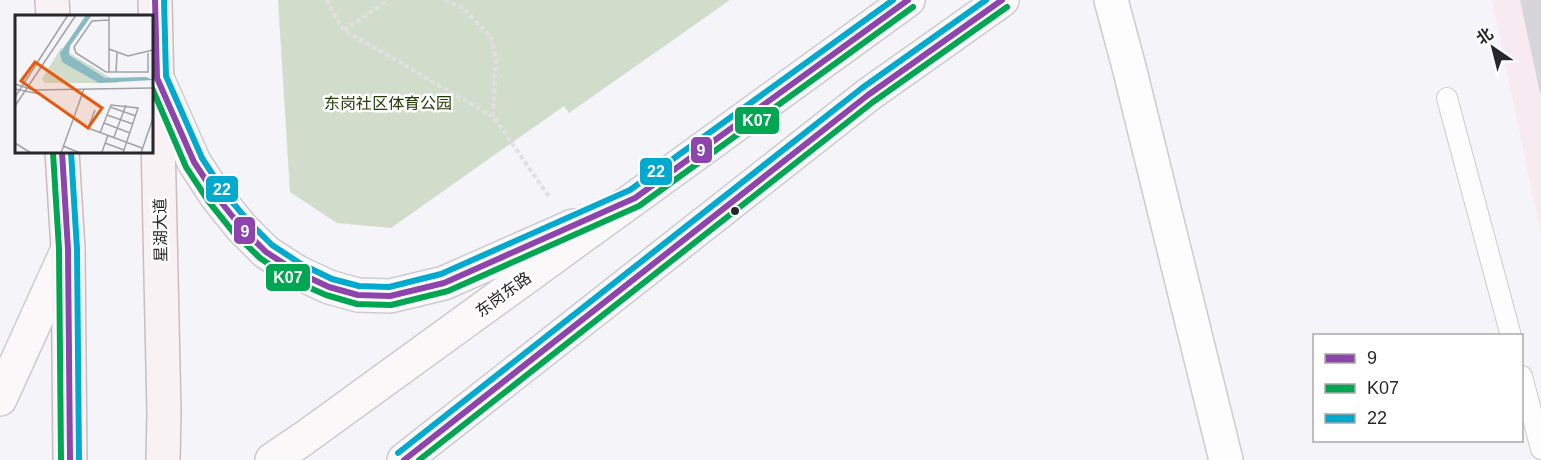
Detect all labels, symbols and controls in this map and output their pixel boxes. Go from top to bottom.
inset map [15,15,153,153]
north arrow [1463,18,1523,78]
text: 北 [1473,25,1496,48]
park label: 东岗社区体育公园 [324,95,452,112]
line badge: K07 [734,106,780,135]
text: K07 [742,112,772,129]
line badge: 9 [690,136,713,164]
text: 9 [697,142,706,159]
line badge: 22 [639,157,673,186]
text: 22 [647,163,665,180]
line badge: 22 [205,175,239,203]
text: 22 [213,181,231,198]
street label: 星湖大道 [151,198,170,262]
unlabelled marker [729,205,741,217]
line badge: 9 [233,216,256,245]
text: 9 [241,223,250,240]
line badge: K07 [265,263,311,292]
text: K07 [273,269,303,286]
street label: 东岗东路 [472,269,534,320]
legend [1313,334,1523,442]
text: 9 [1367,348,1377,368]
text: K07 [1367,378,1399,398]
text: 22 [1367,408,1387,428]

